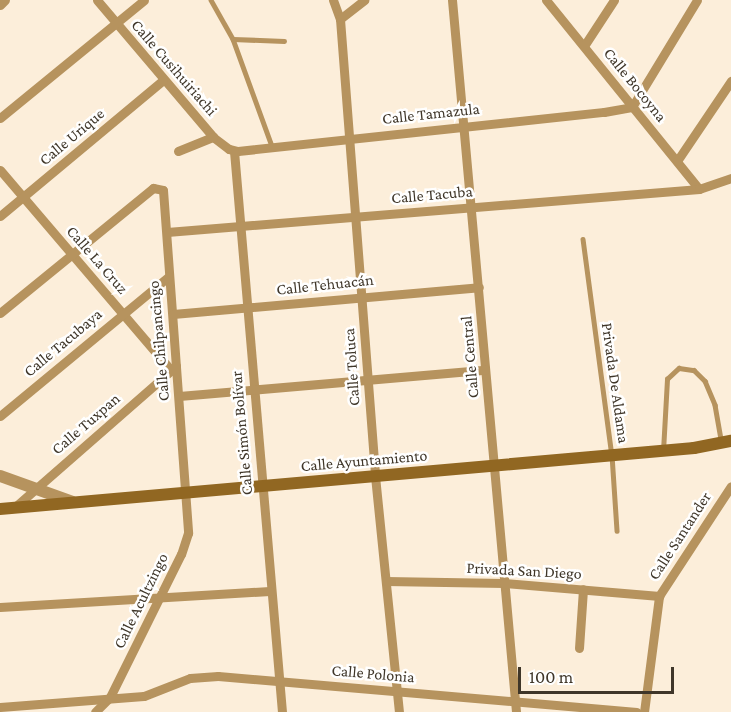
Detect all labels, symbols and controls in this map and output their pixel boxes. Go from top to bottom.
street label: Calle Cusihuiriachi [127,16,221,120]
street label: Calle Bocoyna [599,44,671,126]
street label: Calle Tamazula [381,99,481,129]
street label: Calle Urique [36,104,108,170]
street label: Calle Tacuba [391,182,473,208]
street label: Calle La Cruz [62,222,132,298]
street label: Calle Tehuacán [276,270,374,300]
street label: Calle Chilpancingo [144,280,174,402]
street label: Calle Tacubaya [20,305,106,381]
street label: Calle Central [457,315,483,399]
street label: Privada De Aldama [597,322,633,444]
street label: Calle Toluca [340,327,364,407]
street label: Calle Simón Bolívar [227,370,257,496]
street label: Calle Tuxpan [48,389,124,459]
street label: Calle Ayuntamiento [300,446,428,476]
street label: Calle Santander [644,488,716,584]
street label: Calle Acultzingo [110,550,172,652]
street label: Privada San Diego [466,558,582,584]
scale bar [521,655,677,693]
street label: Calle Polonia [331,661,415,687]
text: 100 m [529,667,573,687]

